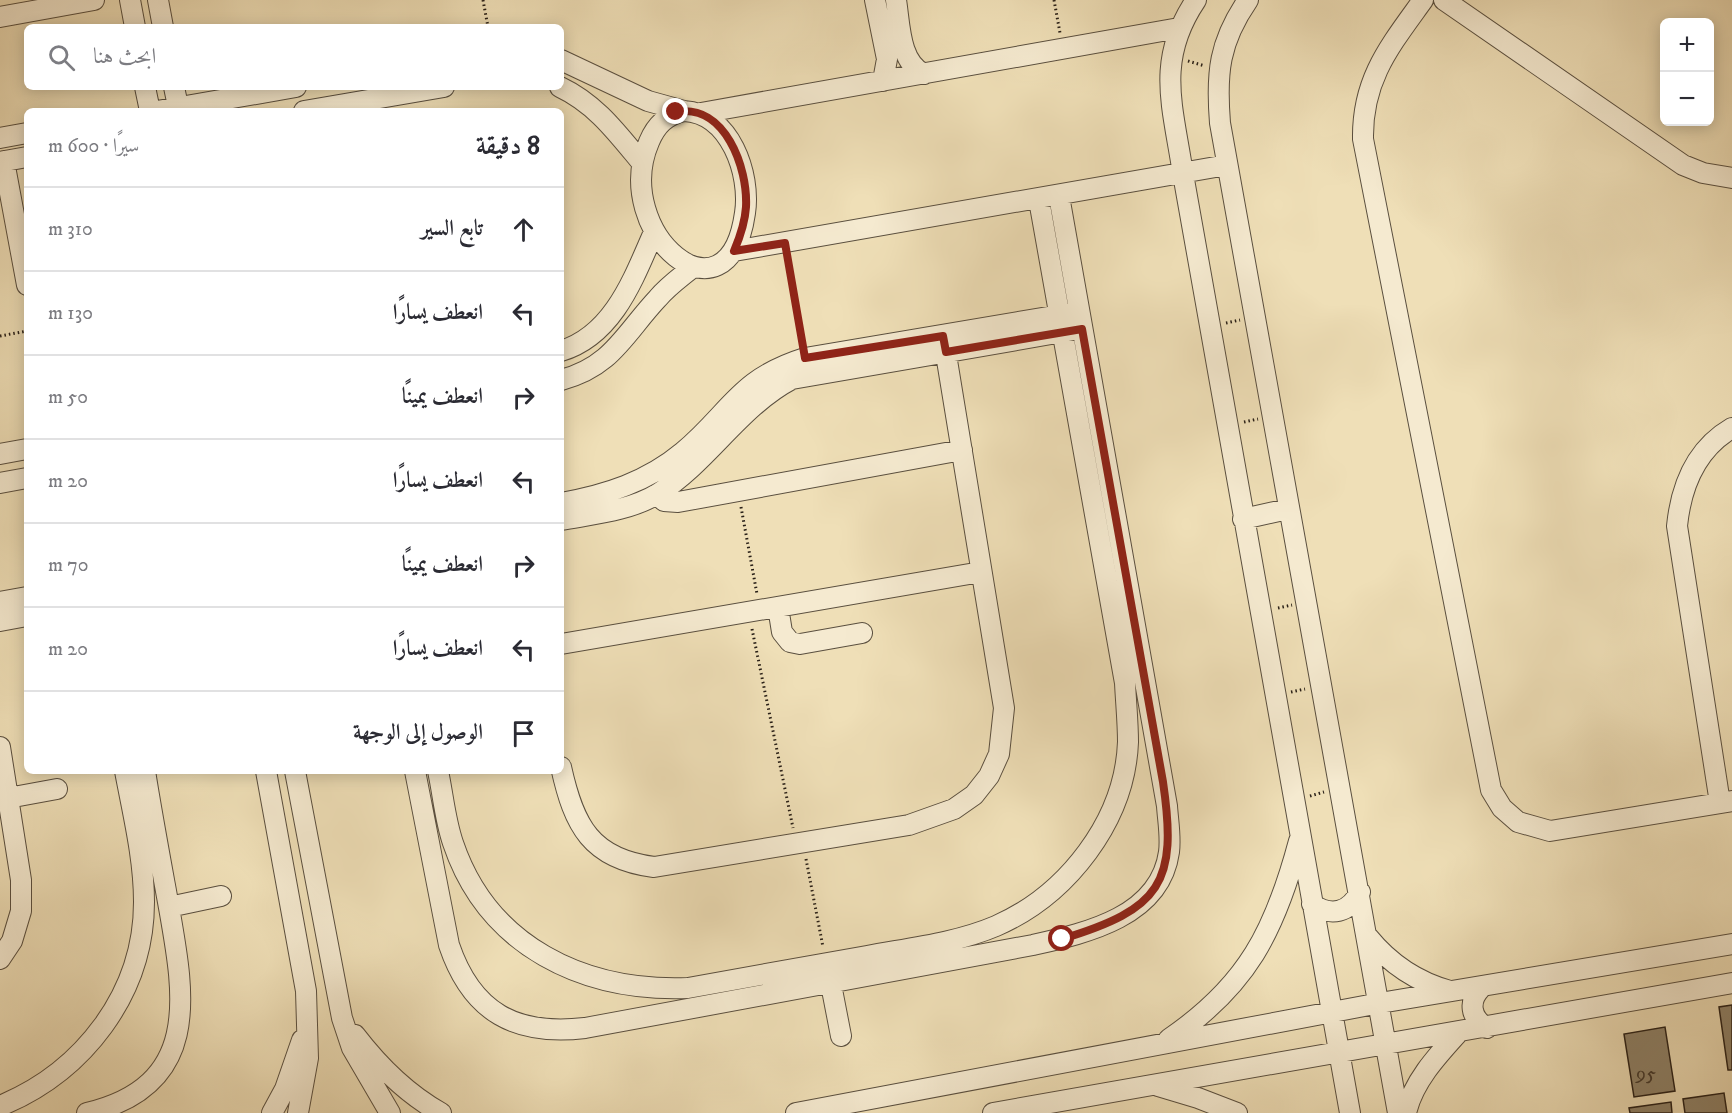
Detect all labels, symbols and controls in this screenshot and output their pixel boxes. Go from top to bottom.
map controls [1660,18,1714,126]
button: + [1660,18,1714,72]
search box [24,24,564,90]
icon: search [45,41,78,74]
text: ابحث هنا [93,43,156,70]
button: − [1660,72,1714,126]
route end [662,98,688,124]
text: 8 دقيقة [476,130,540,163]
text: سيرًا · 600 m [48,134,139,159]
icon: ahead [507,213,540,246]
text: تابع السير [421,215,483,242]
text: 310 m [48,217,93,242]
icon: left [507,297,540,330]
text: انعطف يسارًا [393,299,483,326]
text: 130 m [48,301,93,326]
icon: right [507,381,540,414]
text: انعطف يمينًا [402,383,483,410]
text: 50 m [48,385,88,410]
icon: left [507,465,540,498]
text: انعطف يسارًا [393,467,483,494]
text: 20 m [48,469,88,494]
icon: right [507,549,540,582]
text: انعطف يمينًا [402,551,483,578]
text: 70 m [48,553,89,578]
icon: left [507,633,540,666]
text: انعطف يسارًا [393,635,483,662]
text: 20 m [48,637,88,662]
icon: arrive [507,717,540,750]
text: الوصول إلى الوجهة [353,719,483,746]
route start [1048,925,1074,951]
house number: 95 [1635,1062,1656,1087]

